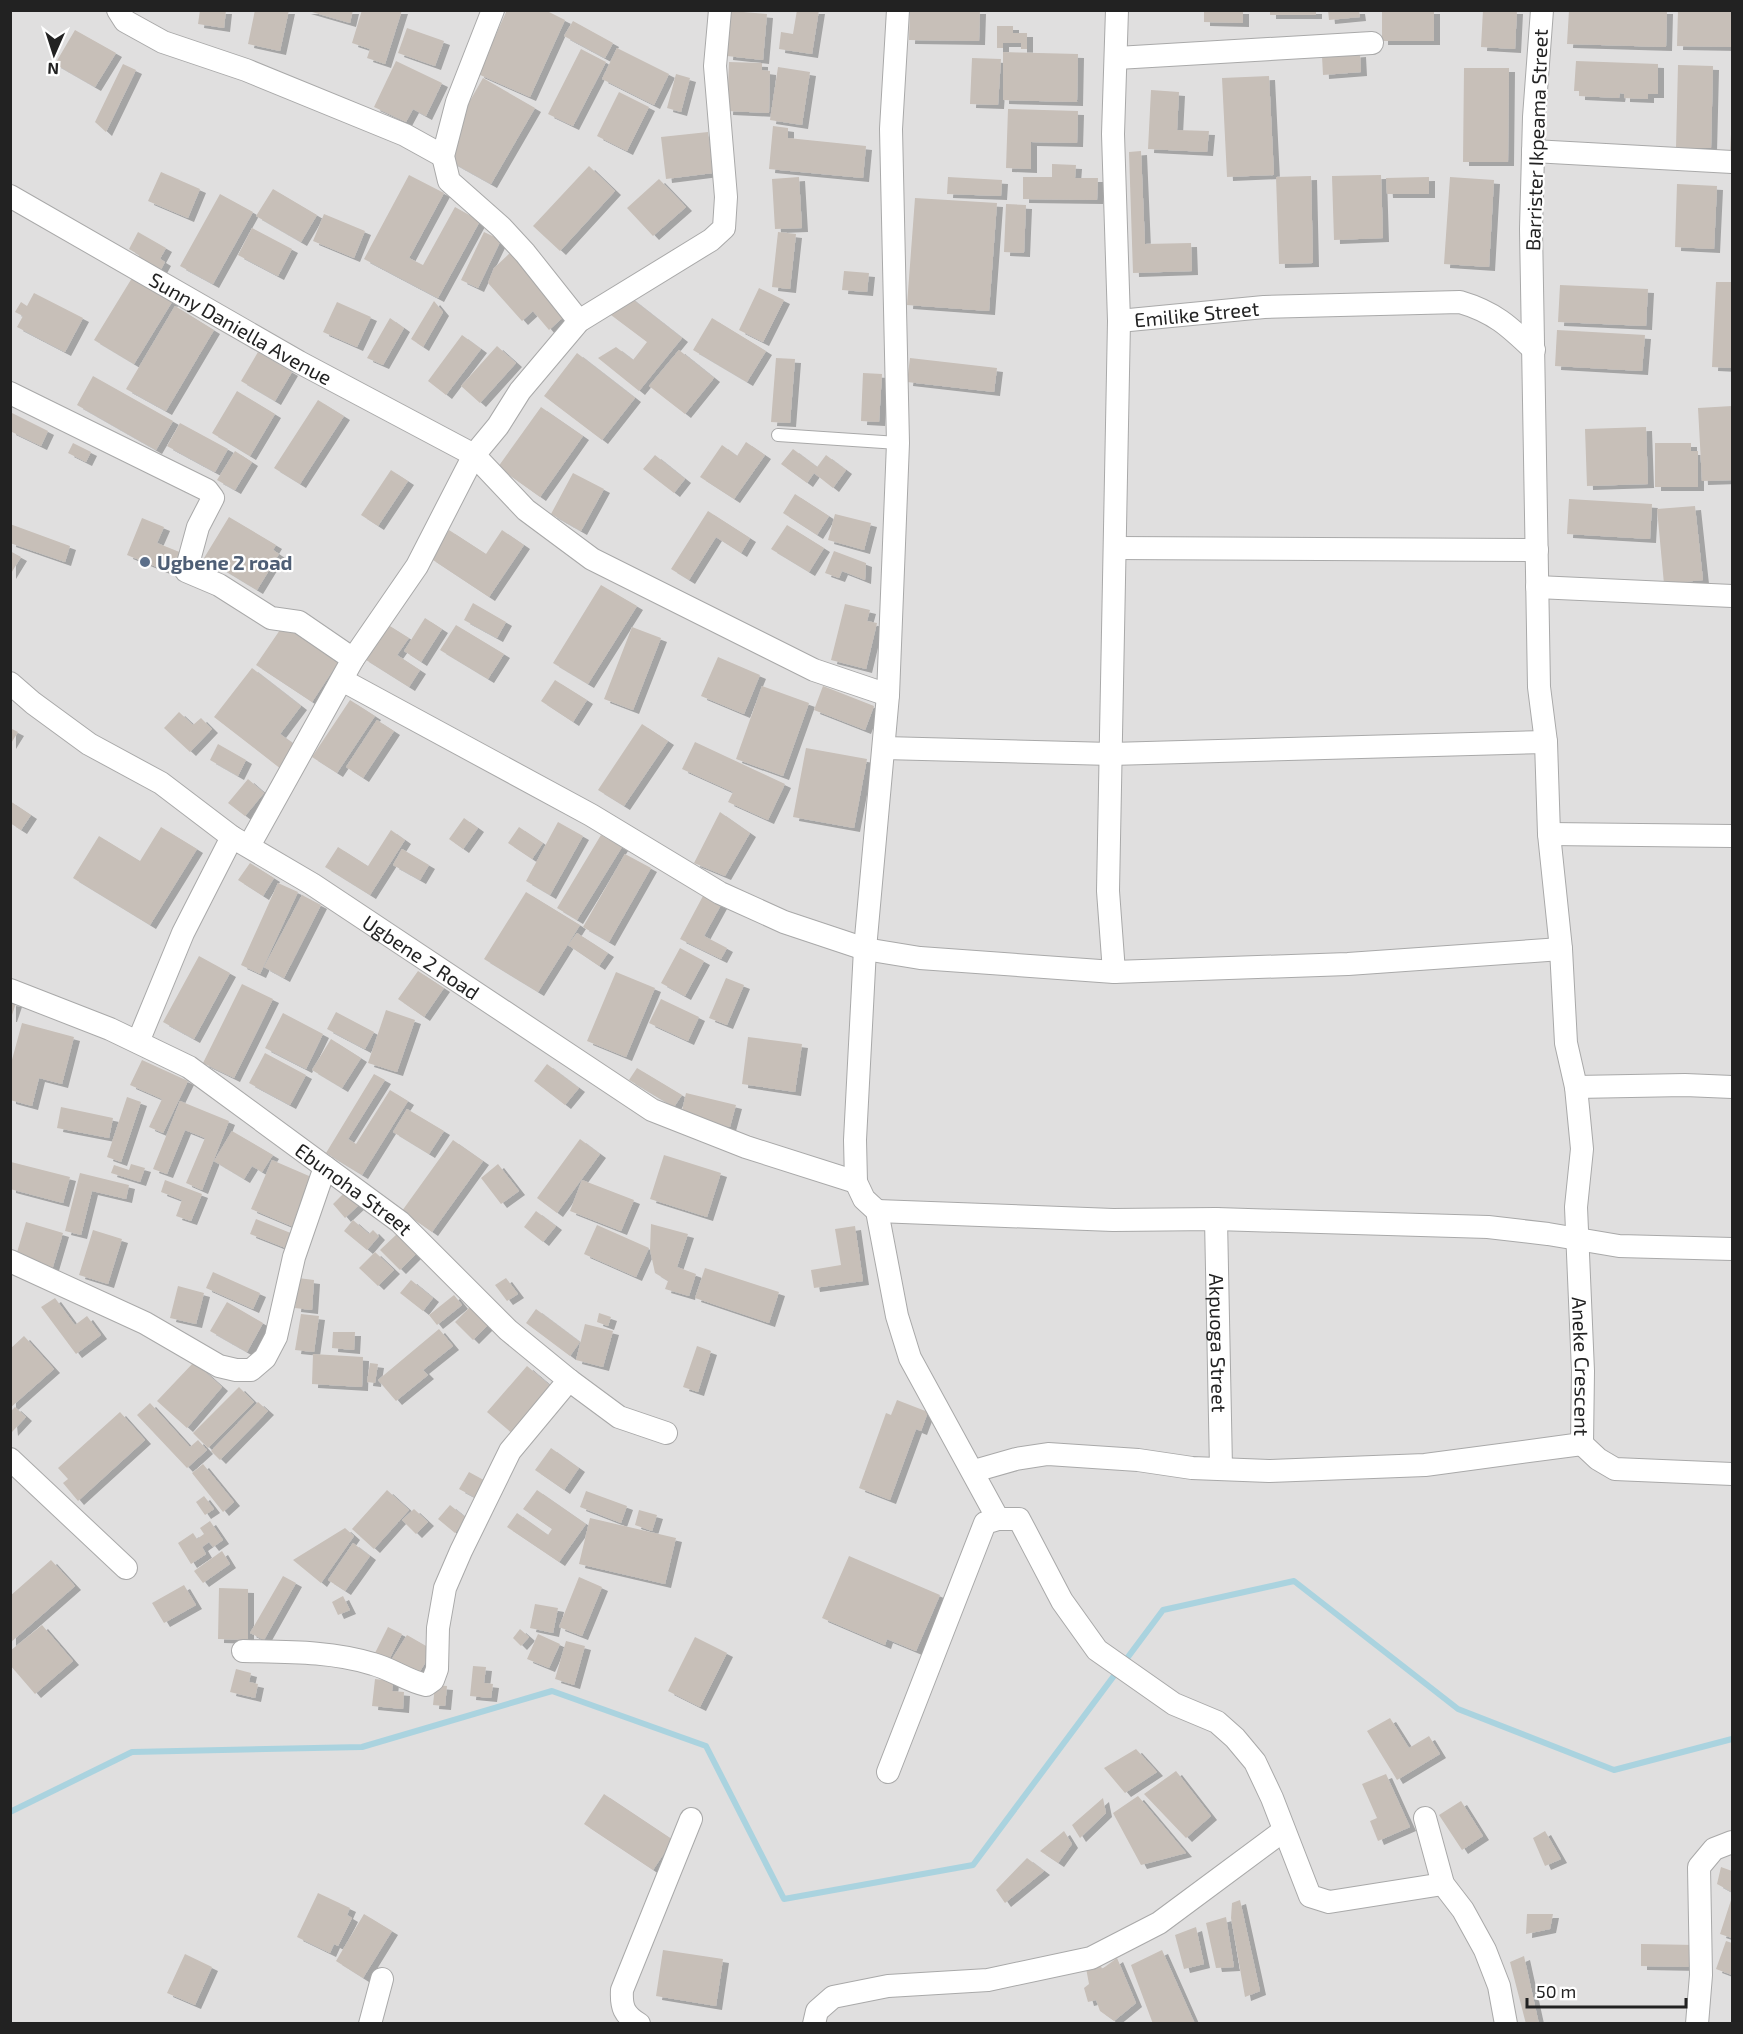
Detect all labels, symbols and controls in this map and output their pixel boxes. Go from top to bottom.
north arrow [24,24,84,84]
street label: Barrister Ikpeama Street [1520,28,1552,251]
text: N [47,60,59,79]
street label: Sunny Daniella Avenue [145,267,336,389]
street label: Emilike Street [1133,295,1261,331]
place label: Ugbene 2 road [157,550,293,574]
marker: Ugbene 2 road [138,555,152,569]
street label: Ugbene 2 Road [358,909,484,1004]
street label: Ebunoha Street [291,1137,418,1240]
street label: Akpuoga Street [1205,1273,1232,1413]
street label: Aneke Crescent [1568,1296,1595,1437]
scale bar [1527,1971,1686,2009]
text: 50 m [1536,1980,1576,2002]

